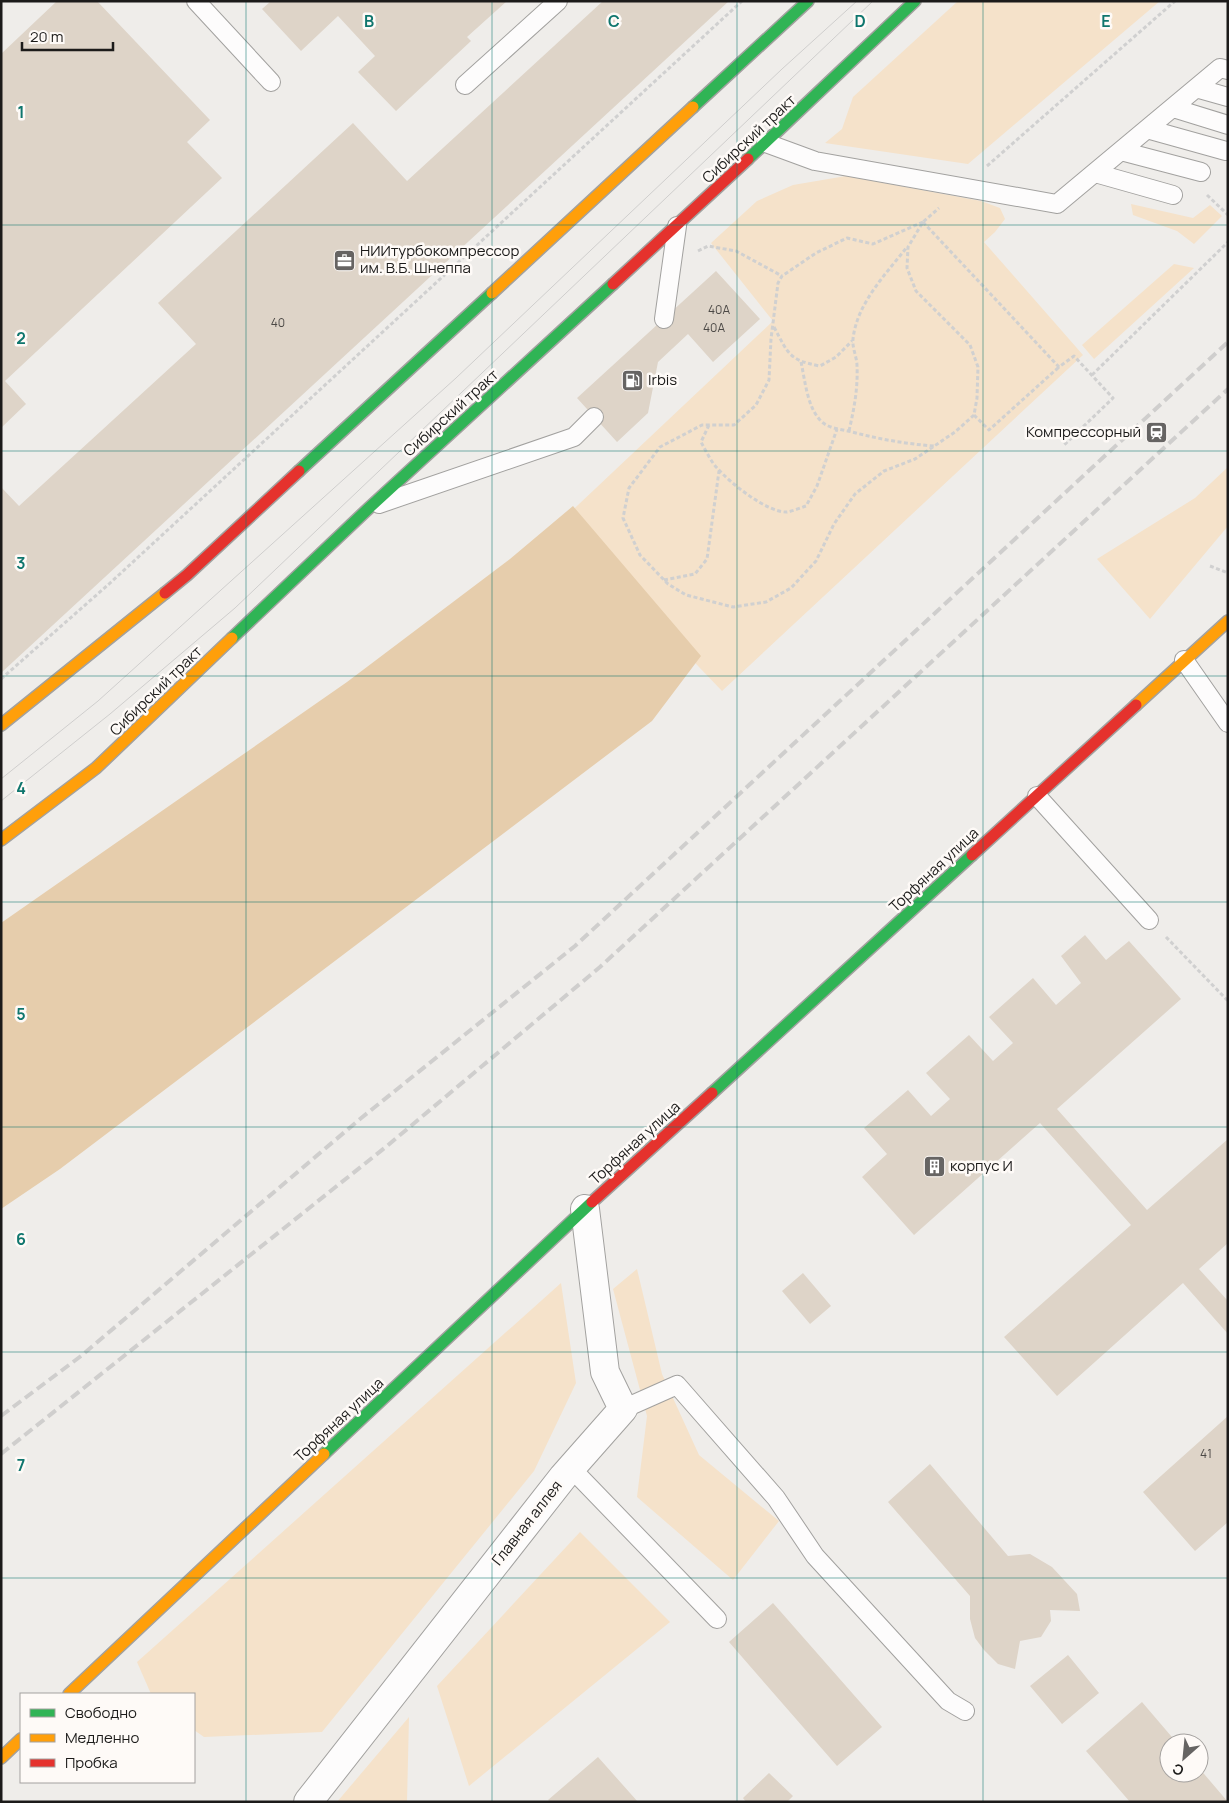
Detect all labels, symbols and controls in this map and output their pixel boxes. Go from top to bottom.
text: B [364,10,374,32]
text: C [608,10,620,32]
text: D [854,10,866,32]
text: E [1101,10,1111,32]
scale bar [22,20,114,52]
text: 20 m [30,26,63,47]
street label: Сибирский тракт [697,89,800,188]
text: 1 [17,101,25,123]
place label: НИИтурбокомпрессор им. В.Б. Шнеппа [360,240,519,278]
office icon: НИИтурбокомпрессор им. В.Б. Шнеппа [332,248,356,272]
house number: 40А [708,301,730,318]
house number: 40 [271,314,285,331]
house number: 40А [703,319,725,336]
text: 2 [16,327,26,349]
street label: Сибирский тракт [399,364,503,461]
fuel station icon: Irbis [620,368,644,392]
place label: Irbis [648,369,677,390]
station icon: Компрессорный [1145,420,1169,444]
place label: Компрессорный [1026,421,1141,442]
text: 3 [16,552,26,574]
street label: Сибирский тракт [105,641,207,740]
text: 4 [16,777,26,799]
street label: Торфяная улица [884,823,983,917]
text: 5 [16,1003,26,1025]
street label: Торфяная улица [585,1096,685,1189]
building icon: корпус И [922,1154,946,1178]
place label: корпус И [950,1155,1013,1176]
text: 6 [16,1228,26,1250]
street label: Торфяная улица [289,1373,388,1467]
house number: 41 [1200,1445,1212,1462]
text: 7 [17,1454,25,1476]
street label: Главная аллея [487,1476,567,1570]
legend [20,1693,195,1783]
text: Свободно [65,1702,137,1723]
text: Медленно [65,1727,139,1748]
north arrow [1159,1733,1209,1783]
text: Пробка [65,1752,118,1773]
text: С [1169,1759,1187,1781]

